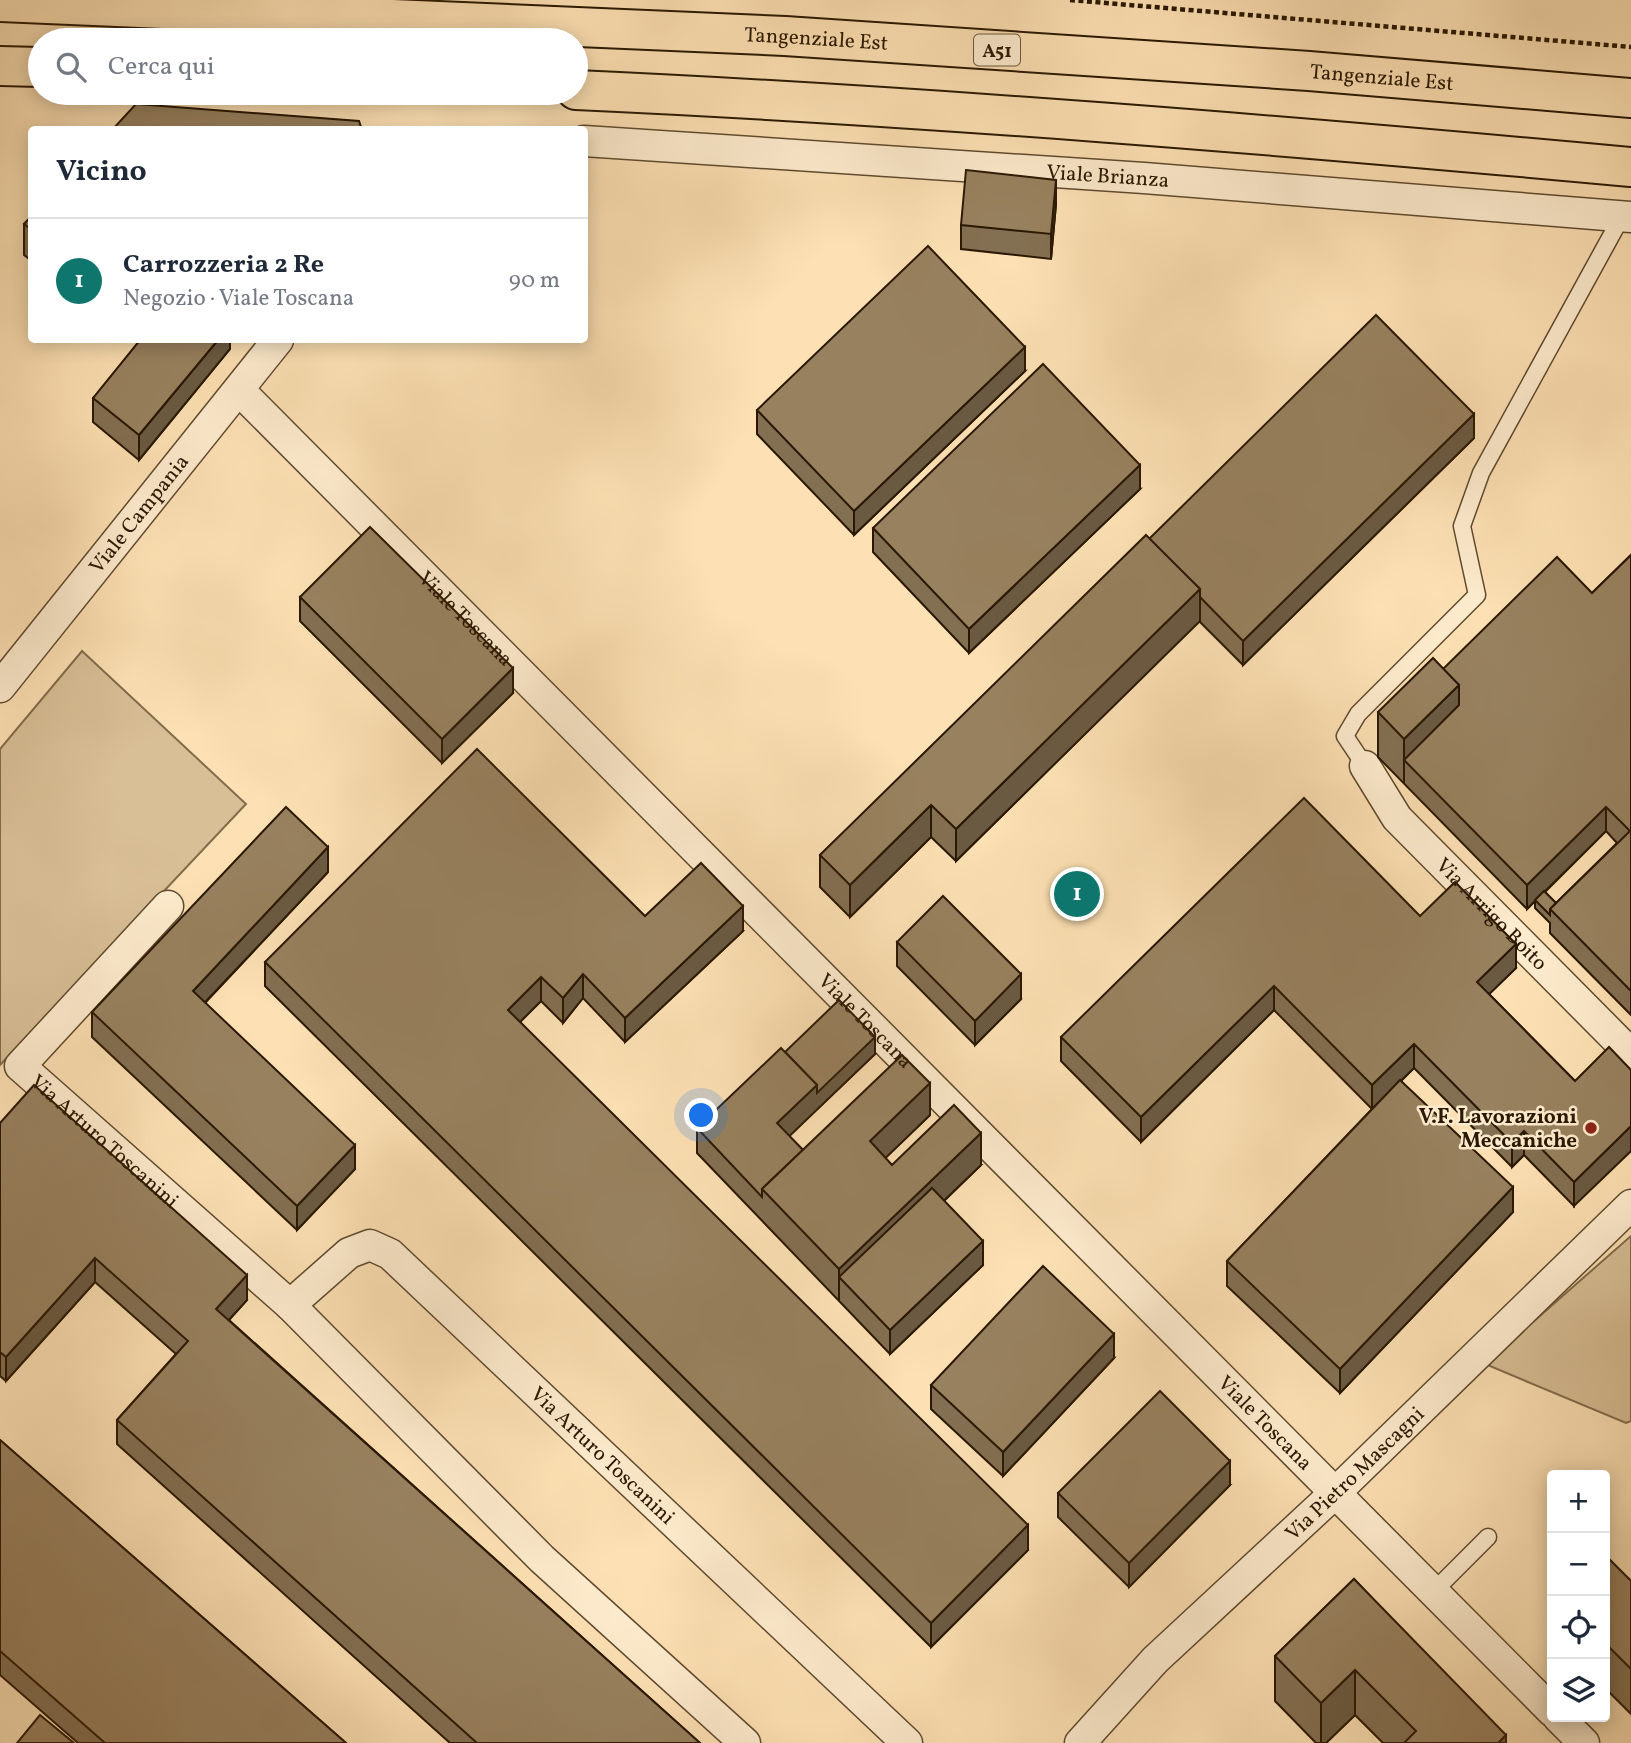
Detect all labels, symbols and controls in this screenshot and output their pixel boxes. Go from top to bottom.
street label: Tangenziale Est [744,21,889,59]
search box [28,28,588,105]
road number: A51 [974,34,1020,66]
icon: search [52,48,90,86]
text: Cerca qui [108,49,215,85]
street label: Tangenziale Est [1309,58,1455,99]
text: Vicino [56,151,147,193]
street label: Viale Brianza [1046,159,1170,196]
text: Carrozzeria 2 Re [123,247,324,283]
text: 1 [74,265,84,297]
text: 90 m [509,265,560,297]
text: Negozio · Viale Toscana [123,283,354,315]
street label: Viale Campania [83,449,197,580]
street label: Viale Toscana [411,565,519,674]
street label: Via Arrigo Boito [1428,852,1553,978]
pin: 1 [1054,868,1100,920]
street label: Viale Toscana [811,967,919,1076]
street label: Via Arturo Toscanini [23,1068,184,1216]
your location [684,1098,718,1132]
place label: V.F. Lavorazioni Meccaniche [1419,1103,1577,1156]
marker: V.F. Lavorazioni Meccaniche [1583,1120,1599,1136]
street label: Viale Toscana [1210,1370,1318,1478]
street label: Via Arturo Toscanini [523,1381,681,1532]
street label: Via Pietro Mascagni [1279,1401,1431,1548]
map controls [1547,1470,1610,1722]
button: + [1547,1470,1610,1533]
button: − [1547,1533,1610,1596]
button: locate [1547,1596,1610,1659]
button: layers [1547,1659,1610,1722]

